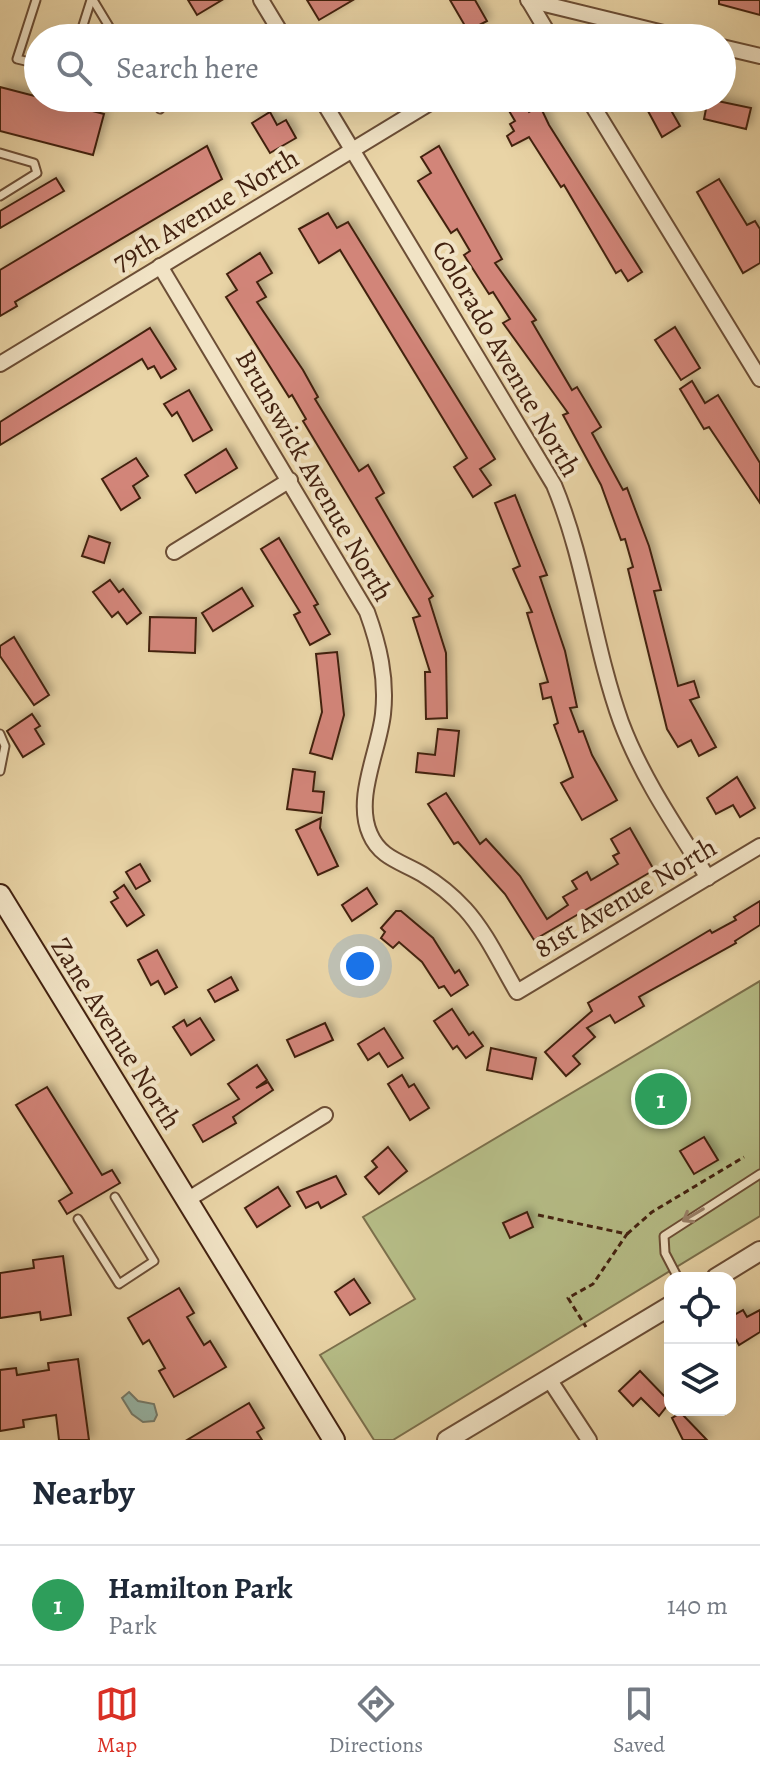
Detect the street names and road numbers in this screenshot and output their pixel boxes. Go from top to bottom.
street label: 79th Avenue North [105,139,306,281]
street label: Colorado Avenue North [423,233,589,484]
street label: Brunswick Avenue North [226,342,402,609]
street label: 81st Avenue North [527,828,724,967]
street label: Zane Avenue North [42,930,191,1137]

